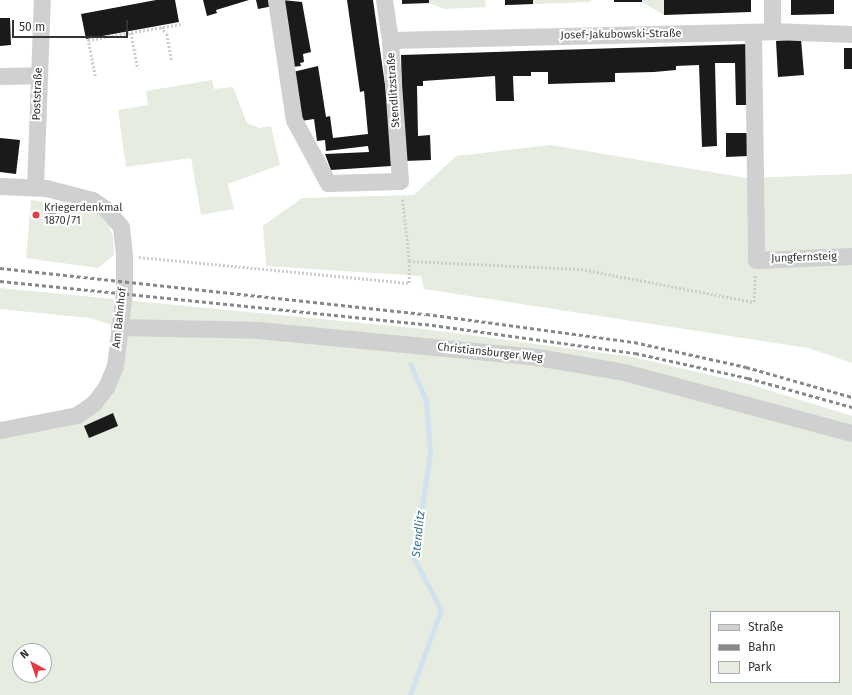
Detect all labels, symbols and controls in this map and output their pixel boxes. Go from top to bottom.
scale bar [14,12,130,38]
text: 50 m [19,20,45,34]
street label: Josef-Jakubowski-Straße [560,27,682,43]
street label: Stendlitzstraße [385,52,403,128]
street label: Poststraße [30,67,46,121]
place label: Kriegerdenkmal 1870/71 [44,202,122,228]
marker: Kriegerdenkmal 1870/71 [31,210,41,220]
street label: Jungfernsteig [771,250,837,266]
street label: Am Bahnhof [110,287,130,349]
street label: Christiansburger Weg [437,341,543,365]
water label: Stendlitz [409,510,429,558]
legend [710,611,840,683]
text: Straße [748,620,783,634]
text: Bahn [748,640,776,654]
north arrow [12,643,52,683]
text: N [18,647,32,662]
text: Park [748,660,772,674]

